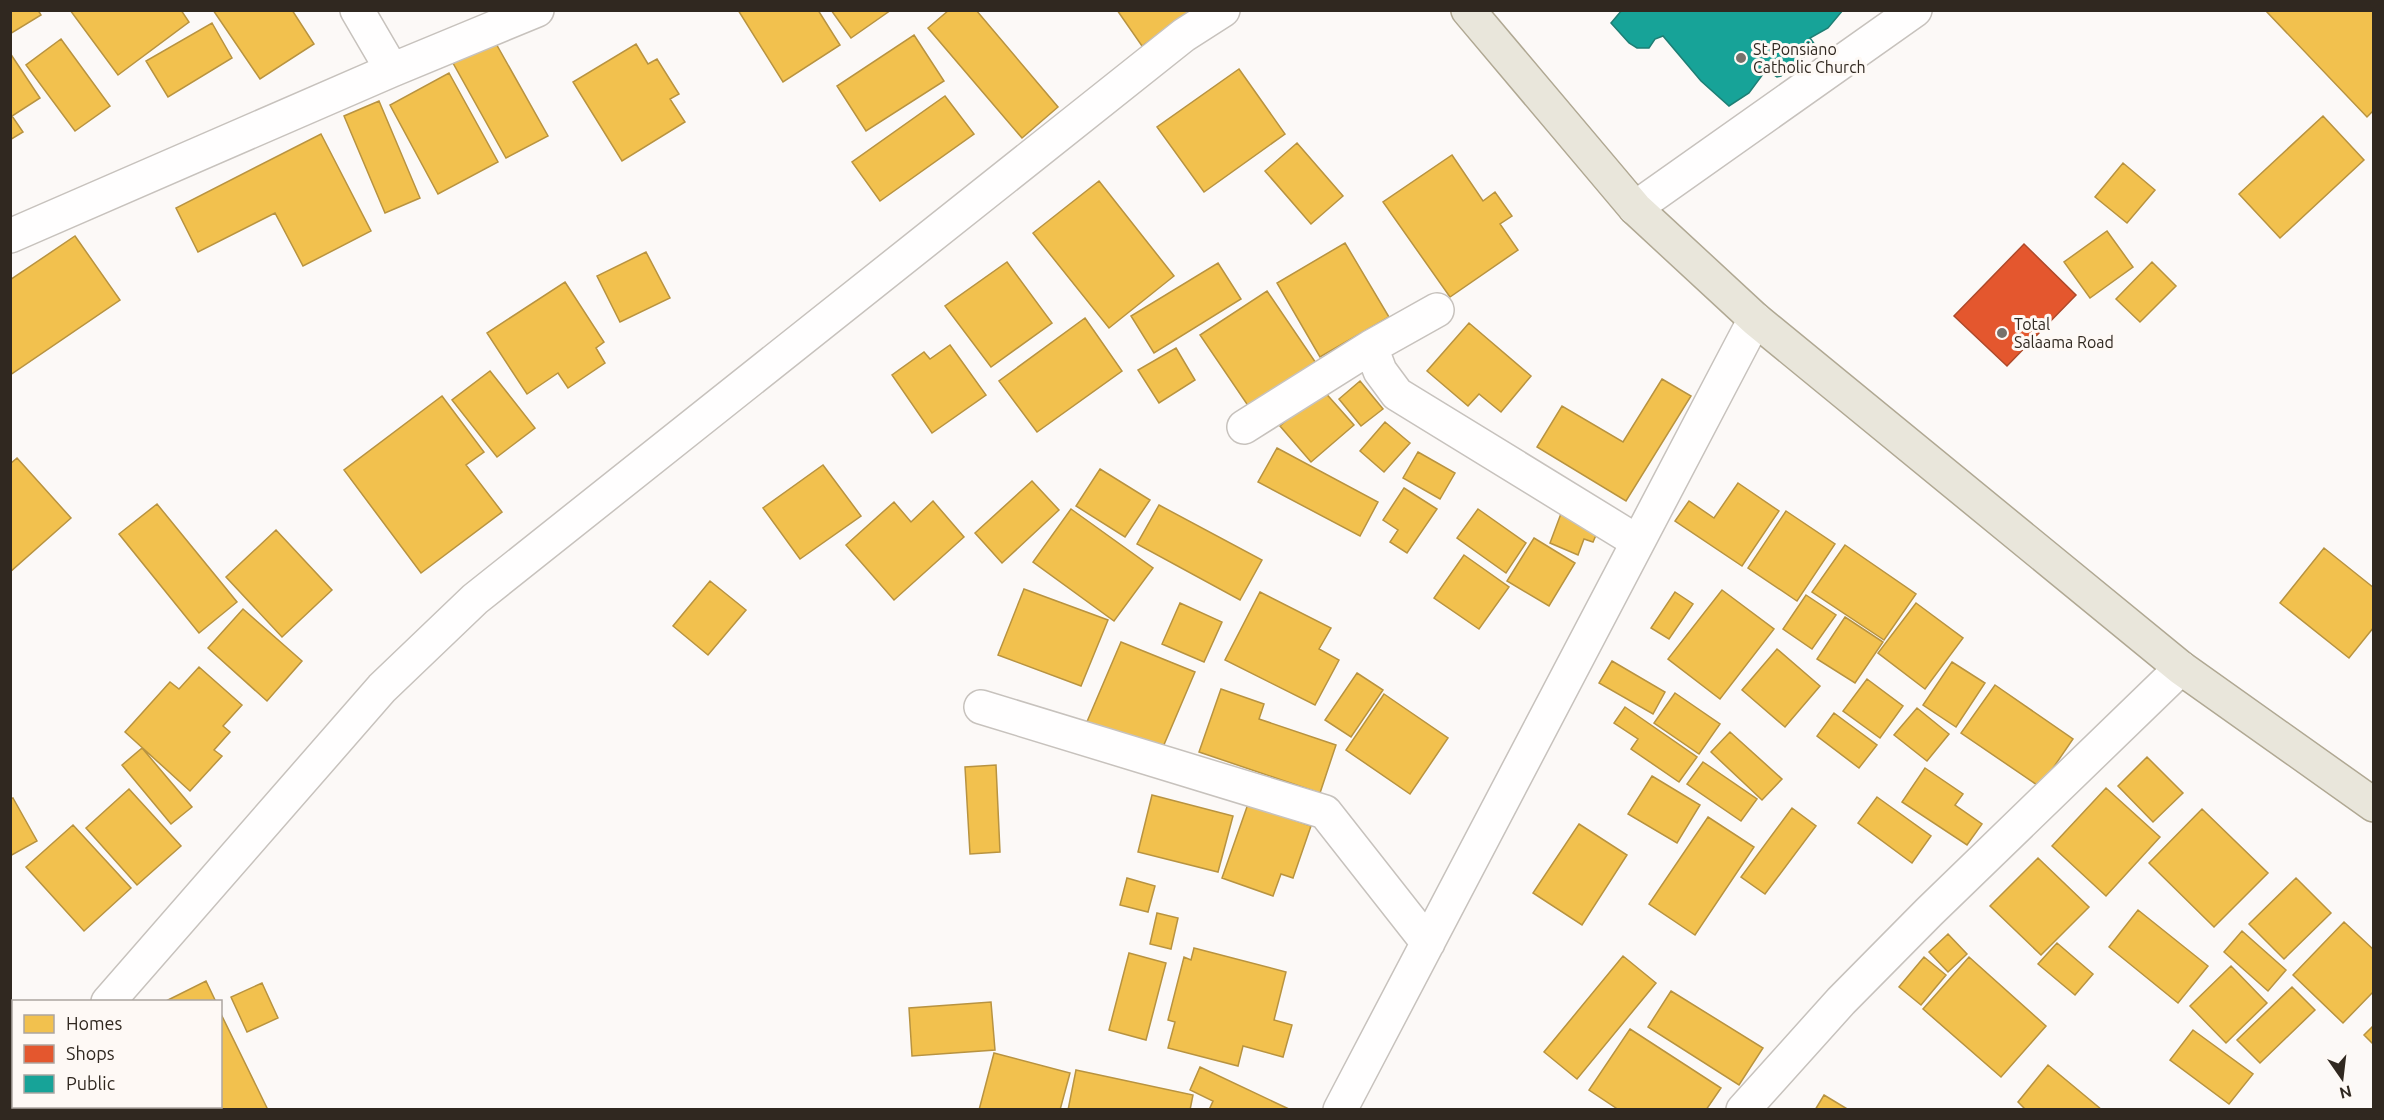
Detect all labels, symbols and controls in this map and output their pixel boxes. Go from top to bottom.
place label: St Ponsiano Catholic Church [1753,40,1866,76]
marker: St Ponsiano Catholic Church [1734,51,1748,65]
place label: Total Salaama Road [2014,315,2114,351]
marker: Total Salaama Road [1995,326,2009,340]
legend [12,1000,222,1108]
text: Homes [66,1013,123,1033]
text: Shops [66,1043,115,1063]
north arrow [2312,1048,2372,1108]
text: Public [66,1073,115,1093]
text: N [2338,1082,2354,1103]

